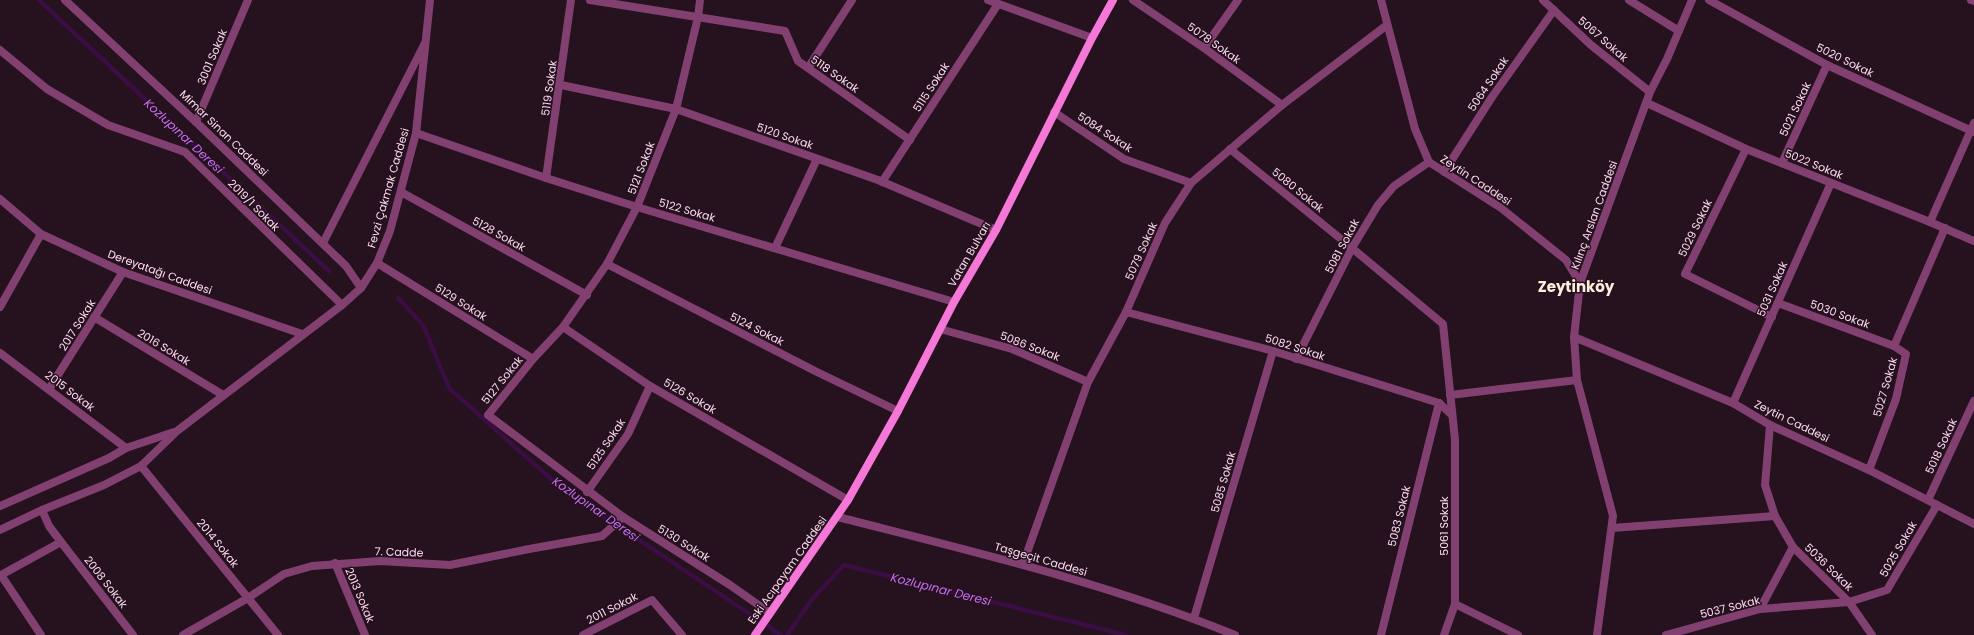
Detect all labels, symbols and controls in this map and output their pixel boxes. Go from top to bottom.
street label: 5067 Sokak [1574,13,1632,66]
street label: 5078 Sokak [1184,19,1244,68]
street label: 3001 Sokak [193,26,231,87]
street label: 5020 Sokak [1814,39,1877,81]
street label: 5118 Sokak [807,51,863,97]
street label: 5064 Sokak [1464,53,1512,115]
street label: 5119 Sokak [537,59,561,117]
street label: 5115 Sokak [909,59,953,115]
street label: 5021 Sokak [1775,79,1815,139]
street label: Mimar Sinan Caddesi [176,86,272,180]
water label: Kozlupınar Deresi [141,95,228,178]
street label: 5084 Sokak [1074,108,1136,156]
street label: 5120 Sokak [755,119,816,153]
street label: Fevzi Çakmak Caddesi [363,126,413,250]
street label: 5121 Sokak [624,139,659,197]
street label: 5022 Sokak [1782,145,1846,183]
street label: Zeytin Caddesi [1437,151,1515,209]
street label: Kılınç Arslan Caddesi [1567,158,1621,272]
street label: 5080 Sokak [1269,164,1328,216]
street label: 2019/1 Sokak [224,175,284,235]
street label: 5122 Sokak [657,194,718,226]
street label: 5029 Sokak [1674,196,1716,259]
street label: 5128 Sokak [469,213,529,255]
street label: 5081 Sokak [1321,216,1363,276]
street label: Vatan Bulvarı [944,218,994,290]
street label: 5079 Sokak [1121,219,1161,283]
street label: Dereyatağı Caddesi [106,246,215,298]
street label: 5031 Sokak [1753,258,1791,319]
district label: Zeytinköy [1538,276,1615,297]
street label: 5129 Sokak [432,280,490,325]
street label: 2017 Sokak [55,296,99,354]
street label: 5030 Sokak [1808,296,1872,332]
street label: 5124 Sokak [727,309,787,350]
street label: 2016 Sokak [135,325,194,369]
street label: 5086 Sokak [998,327,1063,365]
street label: 5082 Sokak [1263,330,1327,364]
street label: 5127 Sokak [478,352,527,408]
street label: 5027 Sokak [1869,355,1901,419]
street label: 2015 Sokak [42,367,99,415]
street label: 5126 Sokak [660,374,720,418]
street label: Zeytin Caddesi [1752,396,1832,446]
street label: 5125 Sokak [583,415,629,473]
street label: 5018 Sokak [1921,415,1961,476]
street label: 5085 Sokak [1207,449,1239,514]
water label: Kozlupınar Deresi [549,473,644,546]
street label: 5083 Sokak [1384,483,1414,548]
street label: 5061 Sokak [1436,496,1452,556]
street label: Eski Acıpayam Caddesi [744,513,831,627]
street label: 2014 Sokak [193,515,243,571]
street label: 5025 Sokak [1876,518,1921,580]
street label: 5130 Sokak [655,521,714,566]
street label: Taşgeçit Caddesi [993,538,1090,580]
street label: 5036 Sokak [1801,540,1857,595]
street label: 7. Cadde [374,543,424,561]
street label: 2008 Sokak [81,553,132,612]
street label: 2013 Sokak [341,565,379,625]
water label: Kozlupınar Deresi [889,568,994,610]
street label: 2011 Sokak [584,588,641,628]
street label: 5037 Sokak [1698,592,1762,622]

